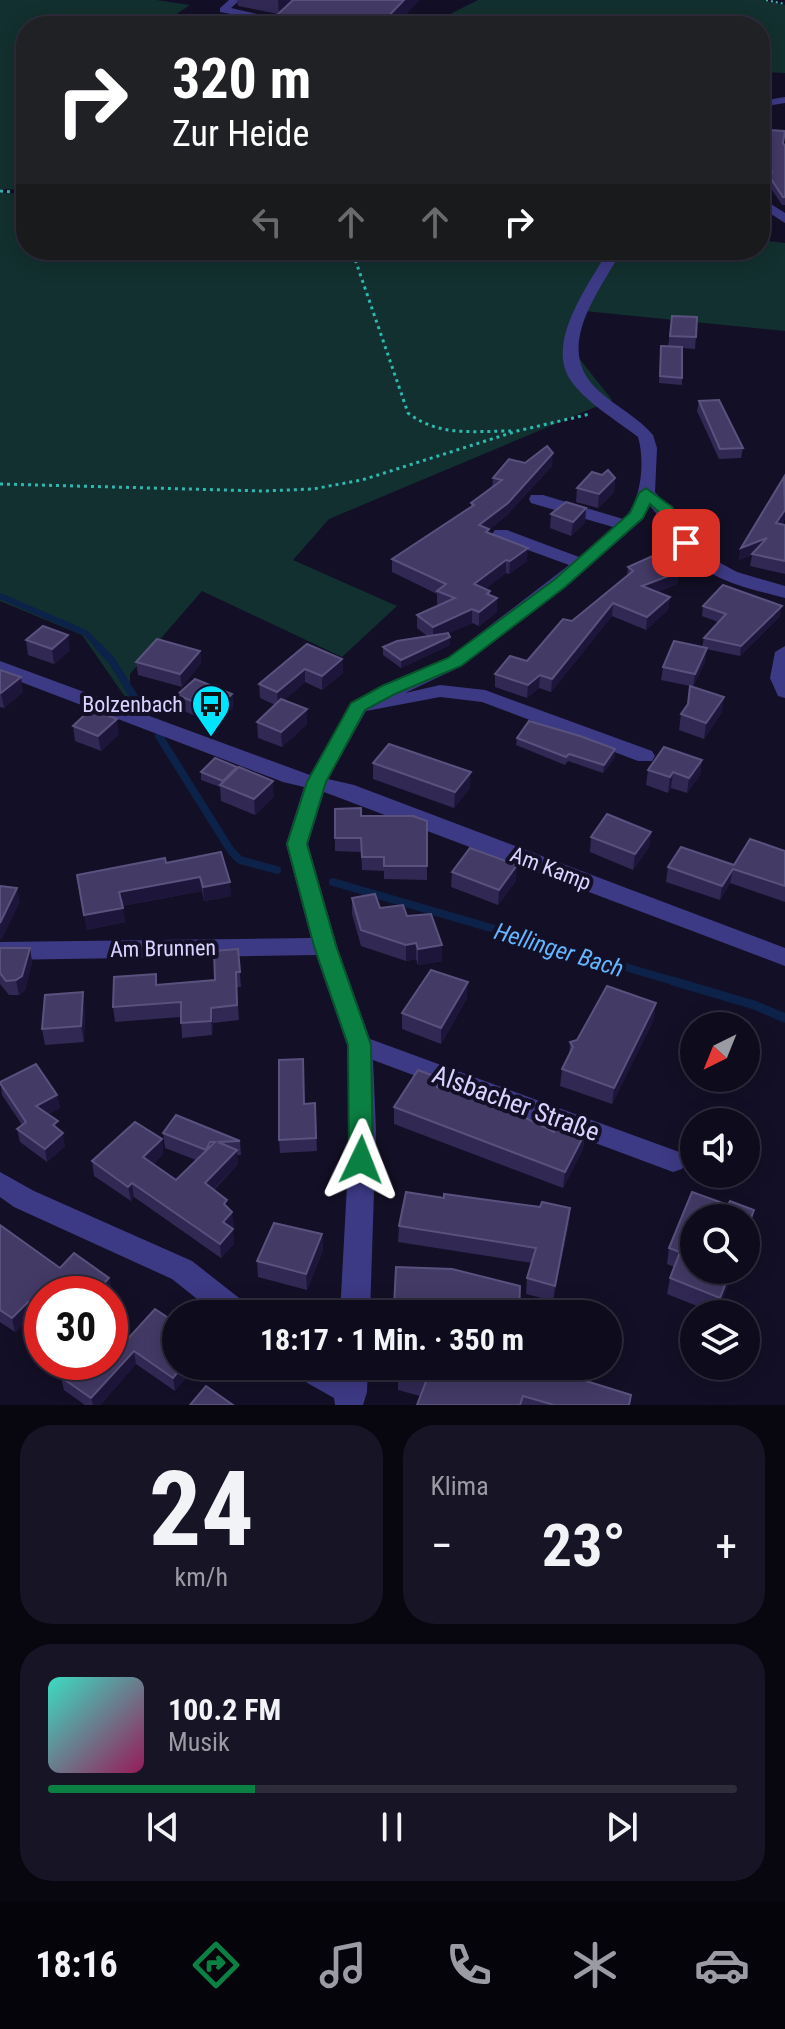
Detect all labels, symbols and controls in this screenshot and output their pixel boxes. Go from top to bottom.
text: 320 m [172,46,311,112]
icon: right [40,48,144,152]
text: Zur Heide [172,113,309,155]
icon: left [245,200,289,244]
icon: ahead [329,200,373,244]
icon: ahead [413,200,457,244]
icon: right [497,200,541,244]
pin [652,509,720,577]
icon: arrive [664,521,708,565]
bus stop icon: Bolzenbach [190,683,232,738]
place label: Bolzenbach [82,692,183,717]
street label: Am Kamp [507,842,595,895]
water label: Hellinger Bach [491,917,627,983]
street label: Am Brunnen [110,935,216,962]
north arrow [680,1012,760,1092]
map controls [680,1012,760,1380]
street label: Alsbacher Straße [428,1059,604,1147]
button: sound [680,1108,760,1188]
position arrow [319,1118,403,1202]
button: search [680,1204,760,1284]
speed limit sign: 30 [24,1276,128,1380]
button: layers [680,1300,760,1380]
text: 18:17 · 1 Min. · 350 m [260,1322,524,1357]
text: 24 [149,1449,254,1570]
text: Klima [431,1471,489,1501]
text: 23° [542,1510,626,1581]
text: − [431,1520,453,1572]
text: + [715,1520,737,1572]
text: km/h [175,1562,228,1592]
text: 100.2 FM [168,1692,281,1727]
text: Musik [168,1727,230,1757]
icon: previous [141,1805,185,1849]
icon: pause [370,1805,414,1849]
icon: next [600,1805,644,1849]
icon: directions [188,1937,244,1993]
icon: music [315,1937,371,1993]
icon: phone [441,1937,497,1993]
icon: climate [567,1937,623,1993]
icon: car [694,1937,750,1993]
text: 18:16 [35,1944,118,1986]

